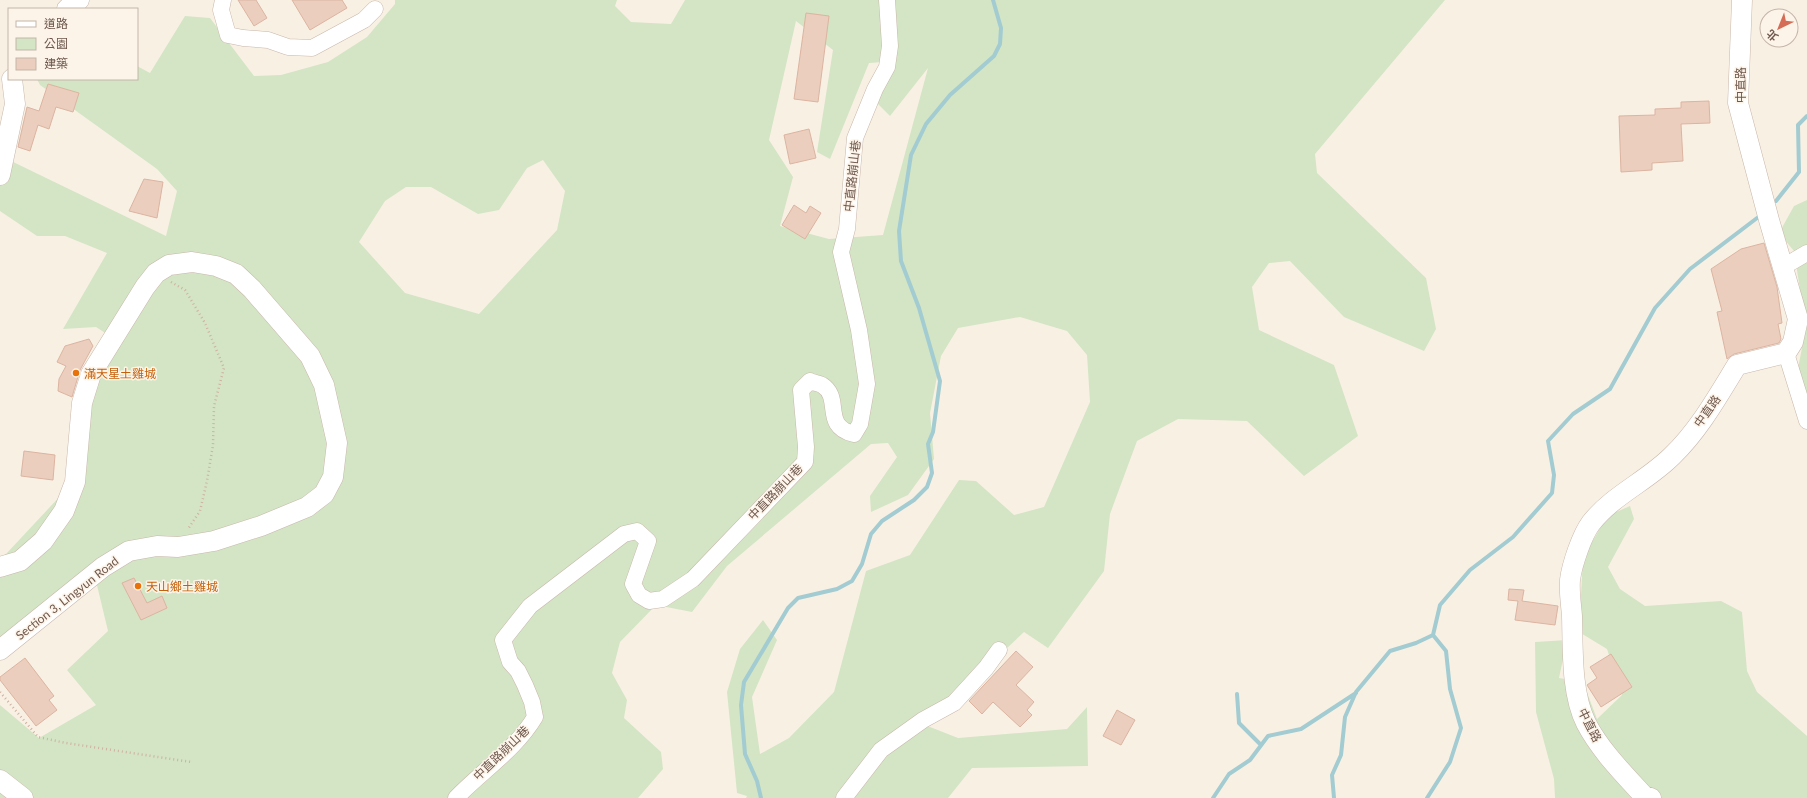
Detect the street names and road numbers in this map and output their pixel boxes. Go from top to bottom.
street label: 中直路 [1733,67,1748,103]
street label: 中直路崩山巷 [841,139,863,213]
street label: 中直路 [1691,392,1723,430]
street label: 中直路崩山巷 [745,461,805,523]
street label: Section 3, Lingyun Road [13,553,121,643]
street label: 中直路 [1575,706,1605,744]
street label: 中直路崩山巷 [470,723,532,783]

